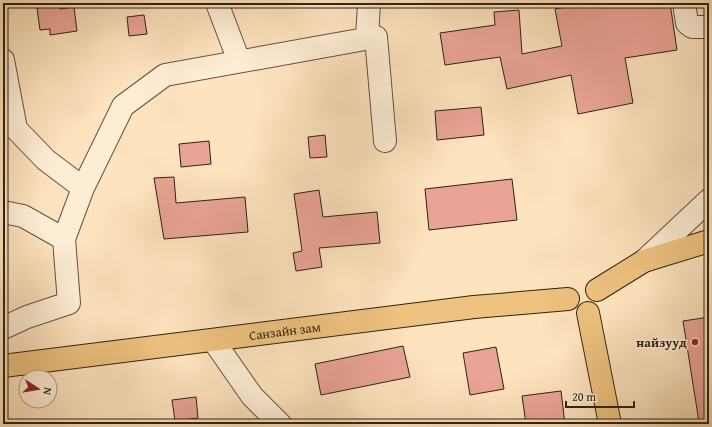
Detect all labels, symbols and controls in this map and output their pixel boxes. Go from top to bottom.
street label: Санзайн зам [248,317,322,345]
place label: найзууд [636,333,687,352]
marker: найзууд [690,337,700,347]
north arrow [18,369,58,409]
scale bar [566,383,634,409]
text: N [39,386,56,397]
text: 20 m [572,388,596,405]

